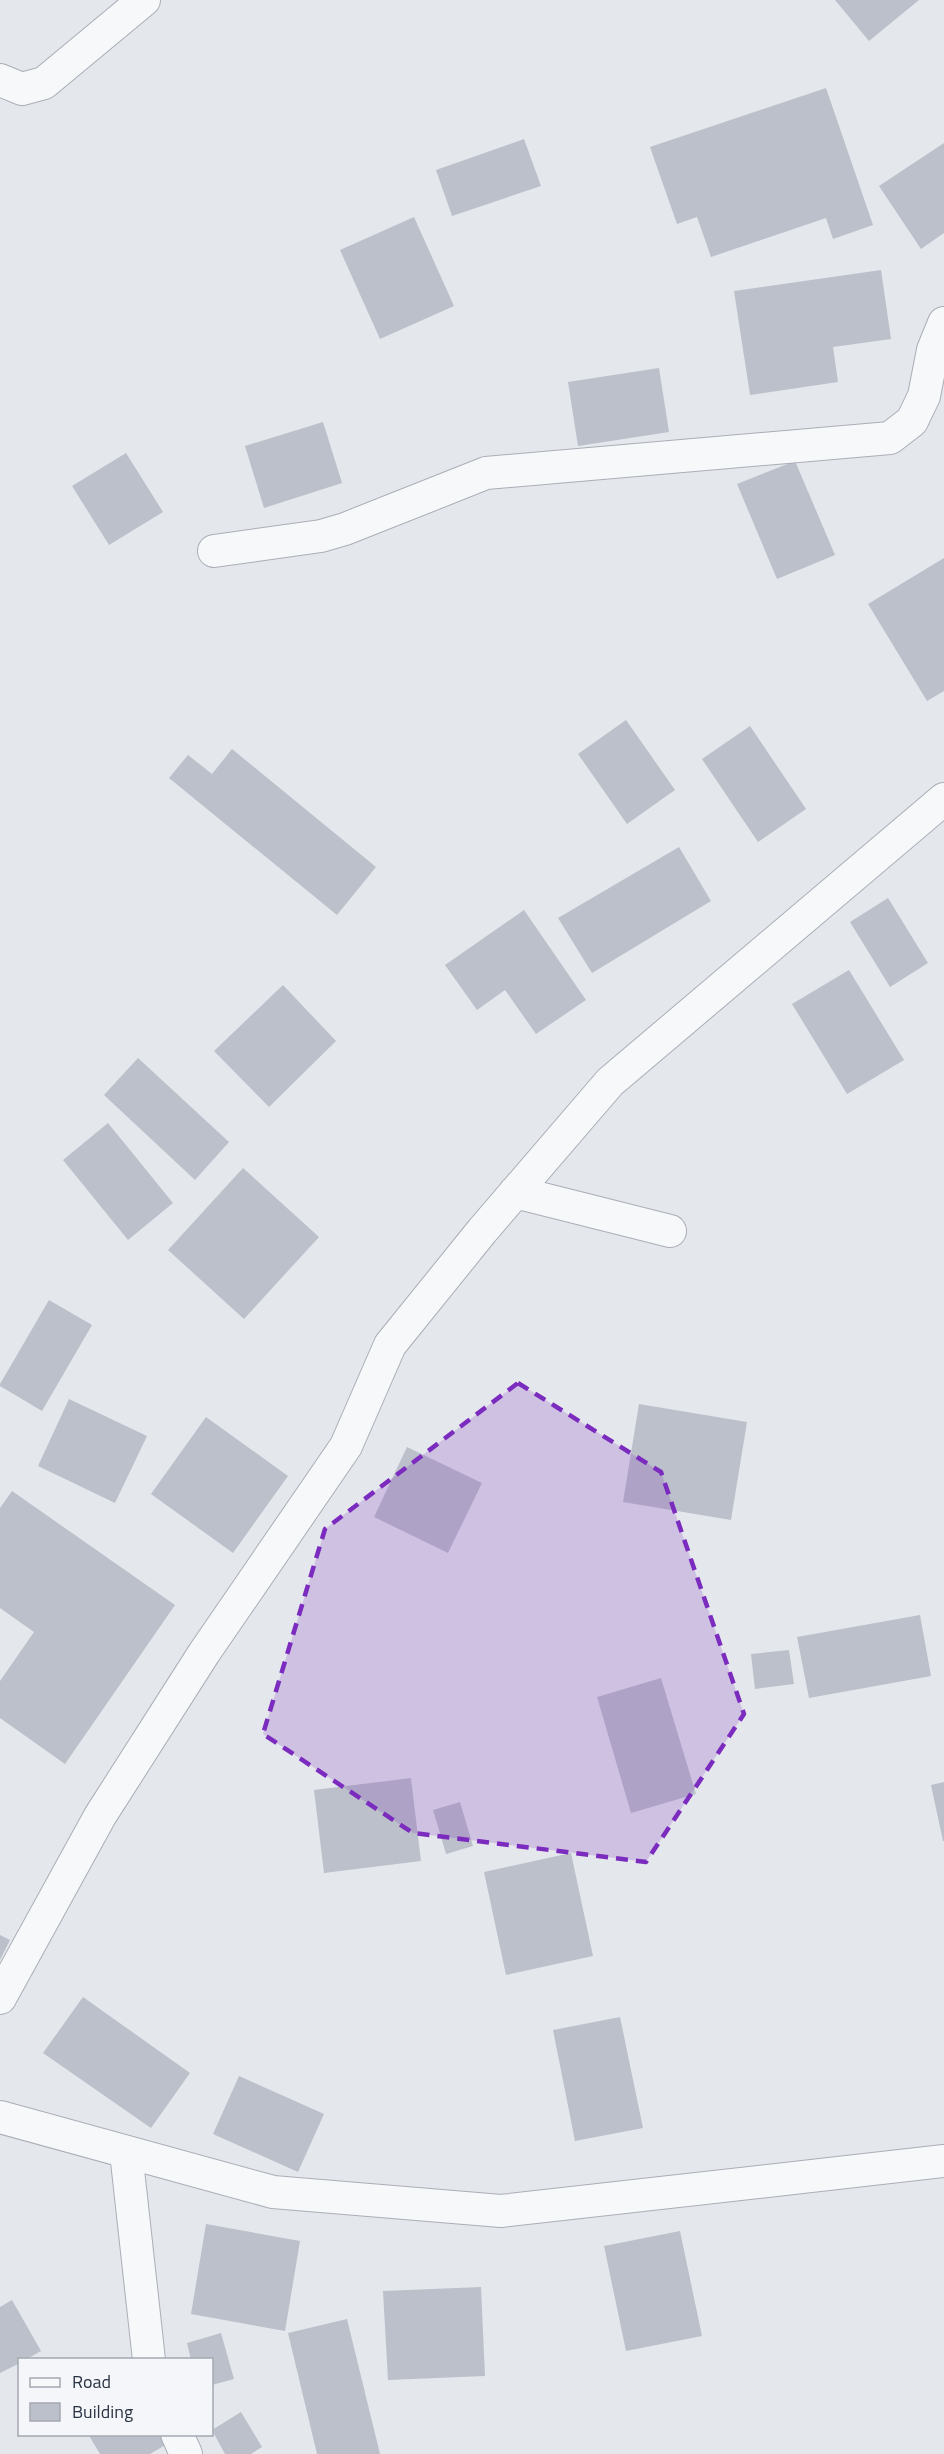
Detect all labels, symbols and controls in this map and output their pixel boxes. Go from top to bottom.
legend [18,2358,213,2436]
text: Road [72,2368,111,2395]
text: Building [72,2398,133,2425]

